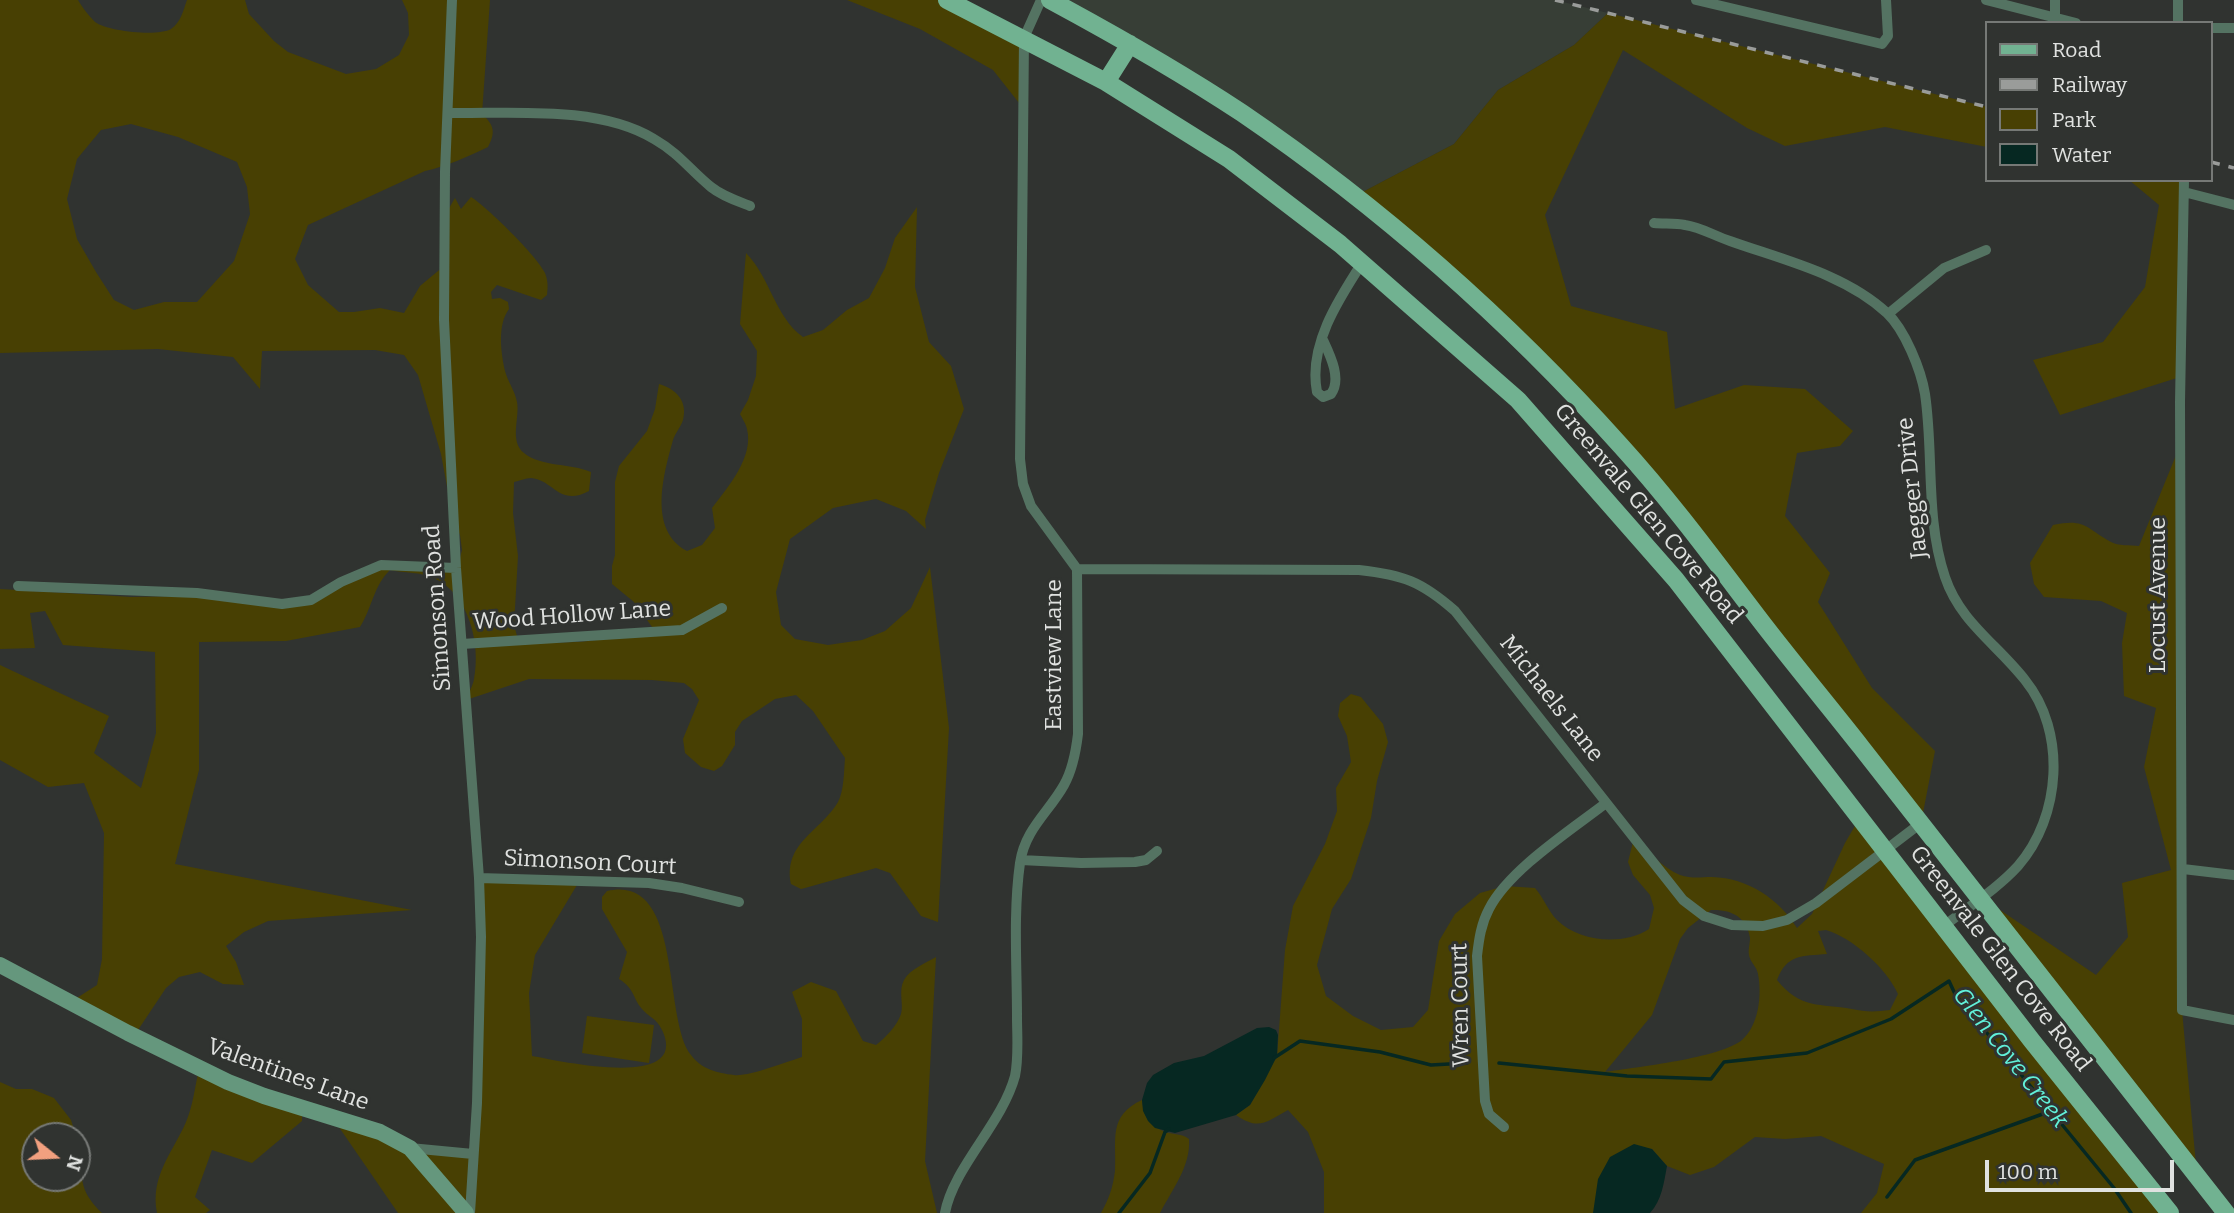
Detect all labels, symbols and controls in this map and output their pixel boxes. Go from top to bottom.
legend [1986,21,2213,182]
text: Road [2052,37,2101,63]
text: Railway [2052,72,2127,98]
text: Park [2052,107,2096,133]
text: Water [2052,142,2111,168]
street label: Greenvale Glen Cove Road [1548,398,1748,630]
street label: Jaegger Drive [1892,416,1934,560]
street label: Locust Avenue [2145,517,2173,673]
street label: Simonson Road [418,524,458,692]
street label: Eastview Lane [1041,579,1069,731]
street label: Wood Hollow Lane [472,595,672,637]
street label: Michaels Lane [1493,630,1609,768]
street label: Greenvale Glen Cove Road [1903,841,2097,1077]
street label: Simonson Court [503,845,677,881]
street label: Wren Court [1446,943,1476,1067]
water label: Glen Cove Creek [1946,982,2074,1134]
street label: Valentines Lane [203,1033,373,1117]
north arrow [21,1122,91,1192]
scale bar [1989,1146,2178,1190]
text: N [61,1152,88,1174]
text: 100 m [1998,1159,2058,1185]

